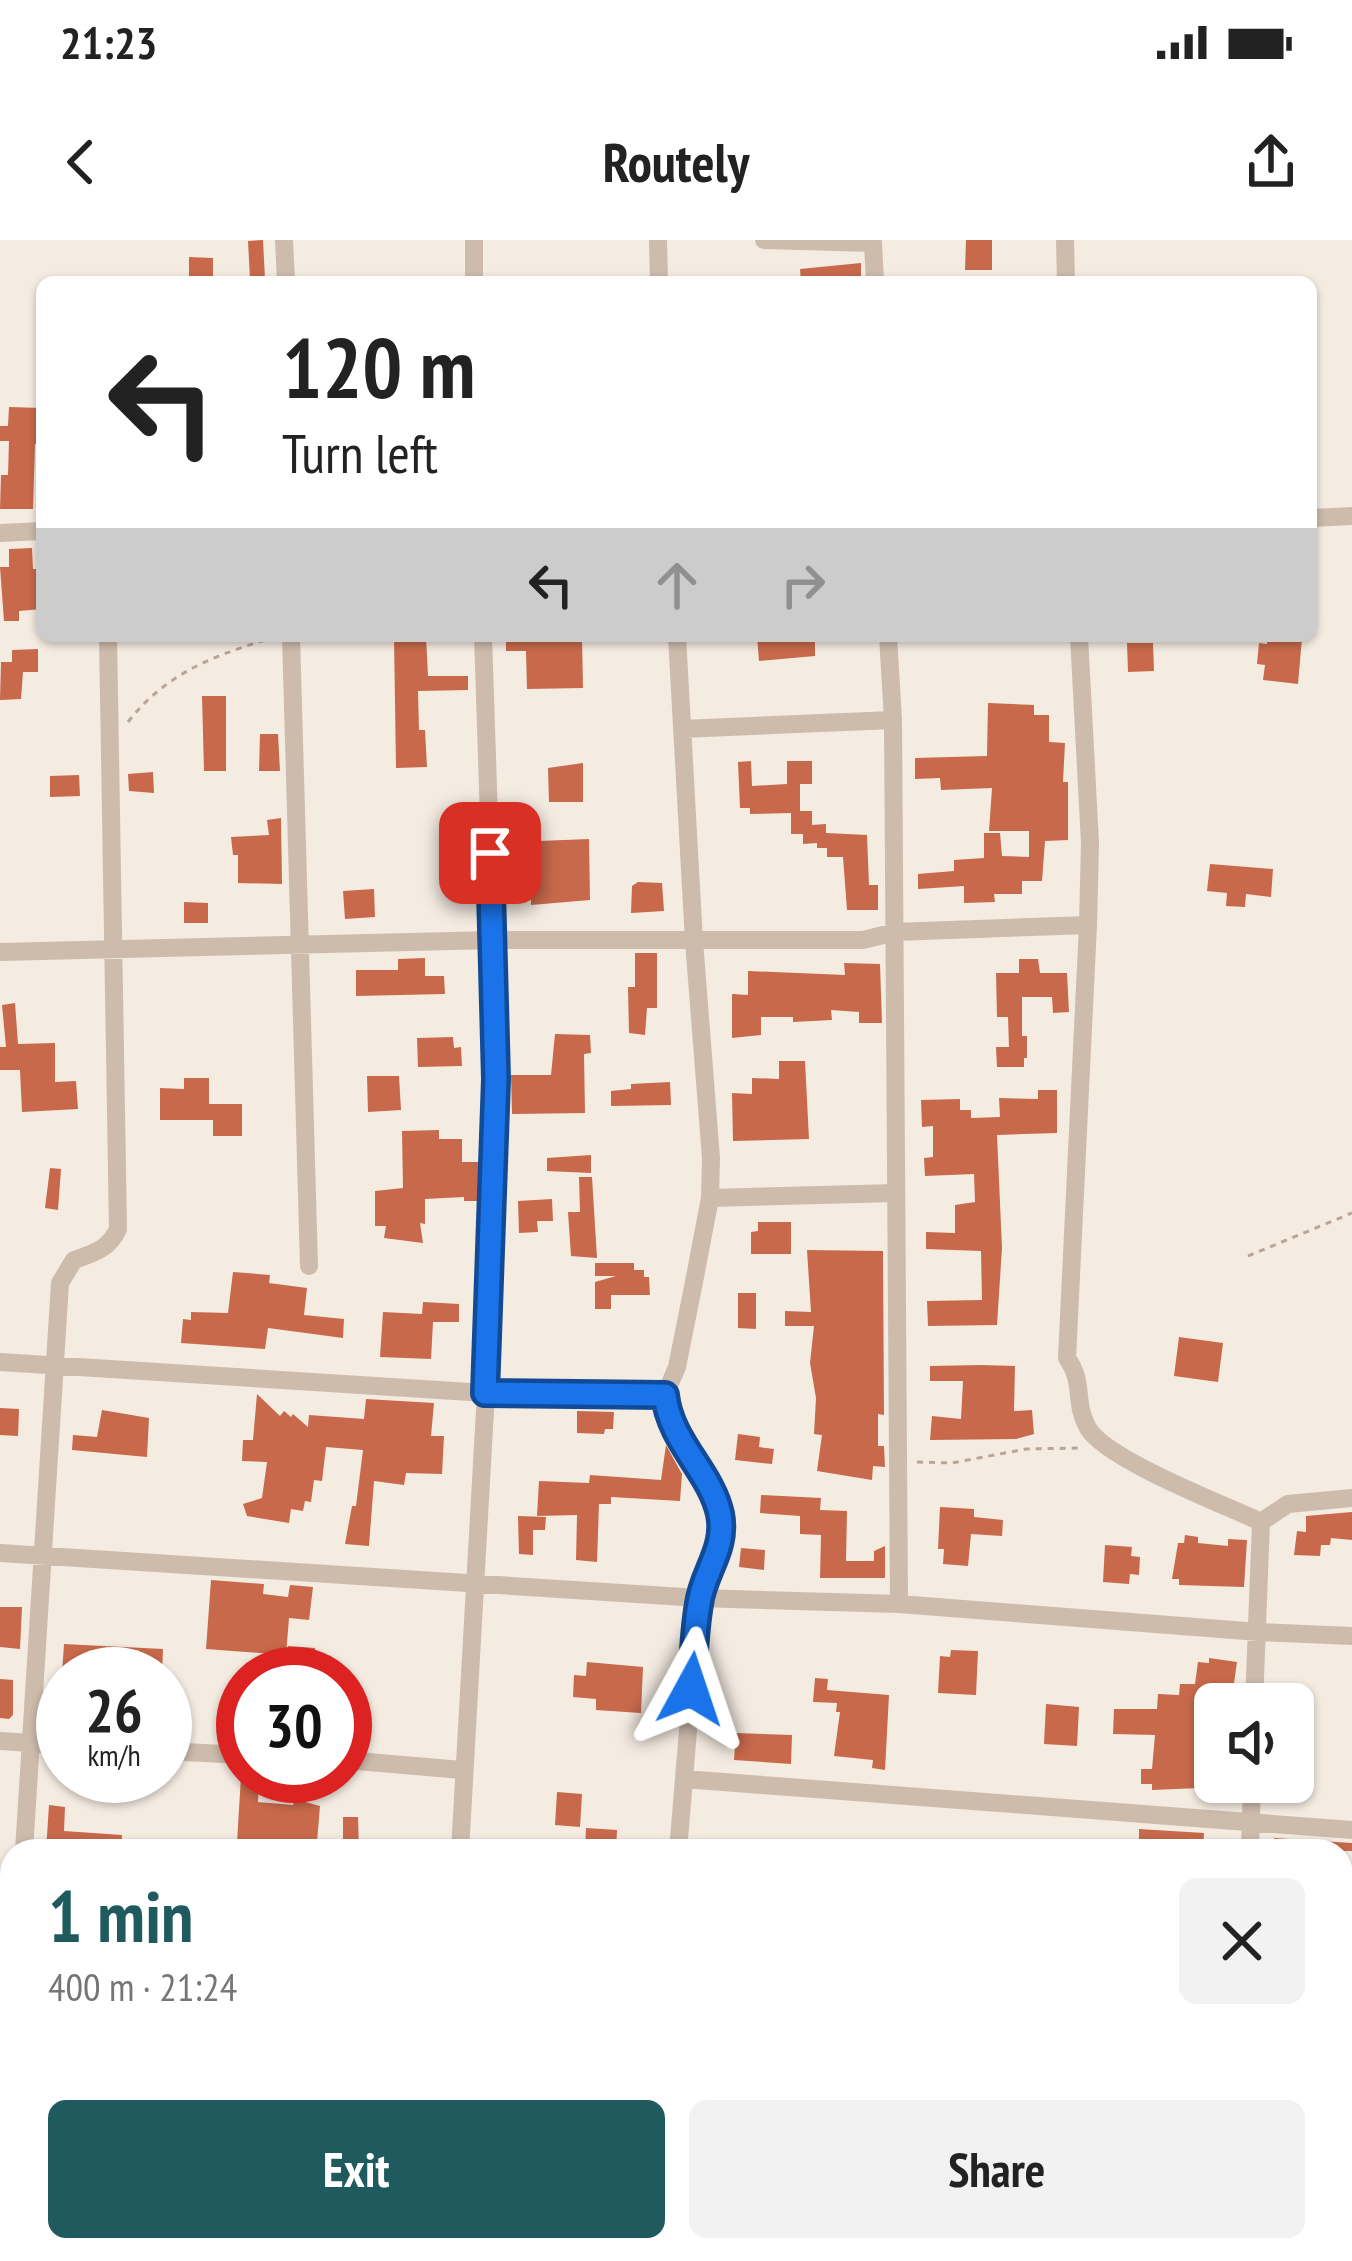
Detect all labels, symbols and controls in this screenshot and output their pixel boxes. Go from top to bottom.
text: 21:23 [60,13,157,71]
text: Routely [603,127,749,197]
icon: back [48,129,114,195]
icon: share [1238,129,1304,195]
text: 120 m [282,312,475,421]
icon: left [84,324,240,480]
text: Turn left [282,418,438,488]
icon: left [518,552,584,618]
icon: ahead [644,552,710,618]
icon: right [770,552,836,618]
pin [439,802,541,904]
icon: arrive [457,820,523,886]
position arrow [628,1626,754,1752]
speed limit sign: 30 [216,1647,372,1803]
text: 26 [85,1671,143,1749]
map controls [1194,1683,1314,1803]
button: sound [1194,1683,1314,1803]
text: km/h [87,1735,141,1774]
text: 1 min [48,1869,193,1962]
button: close [1179,1878,1305,2004]
text: 400 m · 21:24 [48,1961,237,2012]
button: Exit [48,2100,665,2238]
button: Share [689,2100,1305,2238]

